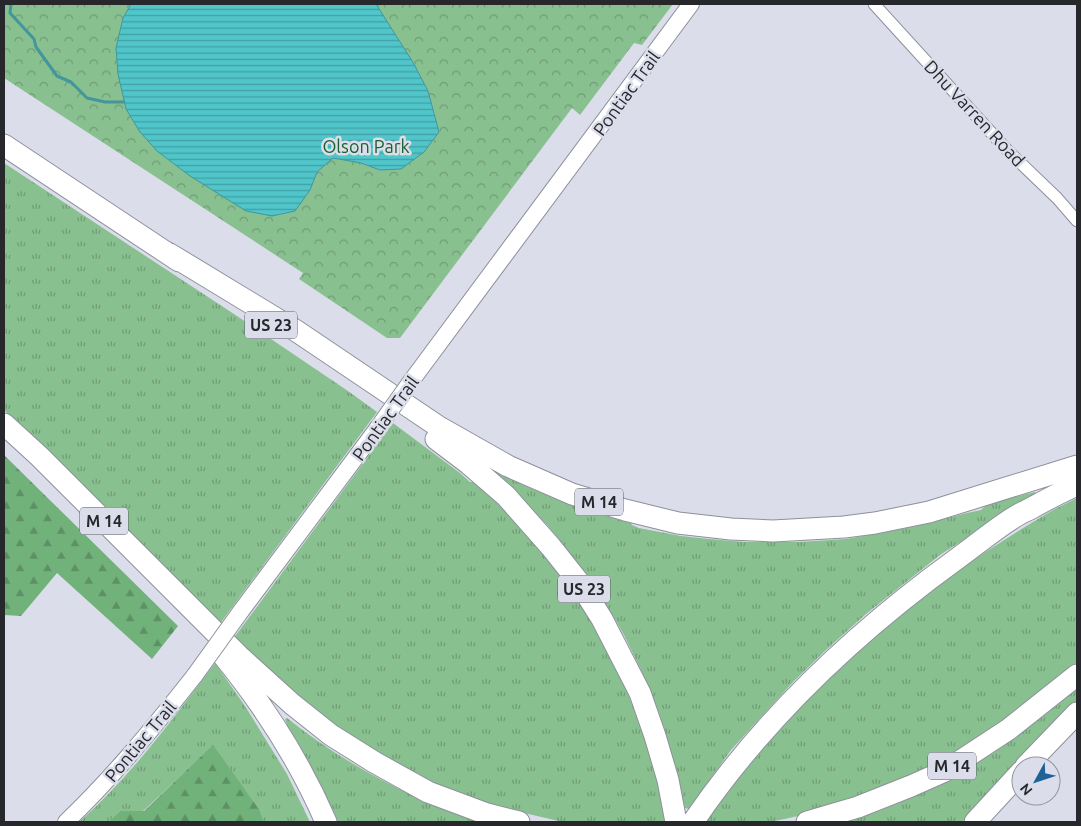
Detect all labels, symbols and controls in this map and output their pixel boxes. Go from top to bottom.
street label: Pontiac Trail [589,47,663,139]
street label: Dhu Varren Road [921,56,1029,170]
park label: Olson Park [322,136,410,156]
road number: US 23 [245,312,297,338]
street label: Pontiac Trail [348,372,422,464]
road number: M 14 [575,488,623,516]
road number: M 14 [80,508,128,534]
road number: US 23 [558,576,610,602]
street label: Pontiac Trail [100,696,180,785]
road number: M 14 [928,752,976,779]
north arrow [1011,756,1061,806]
text: N [1017,780,1036,799]

